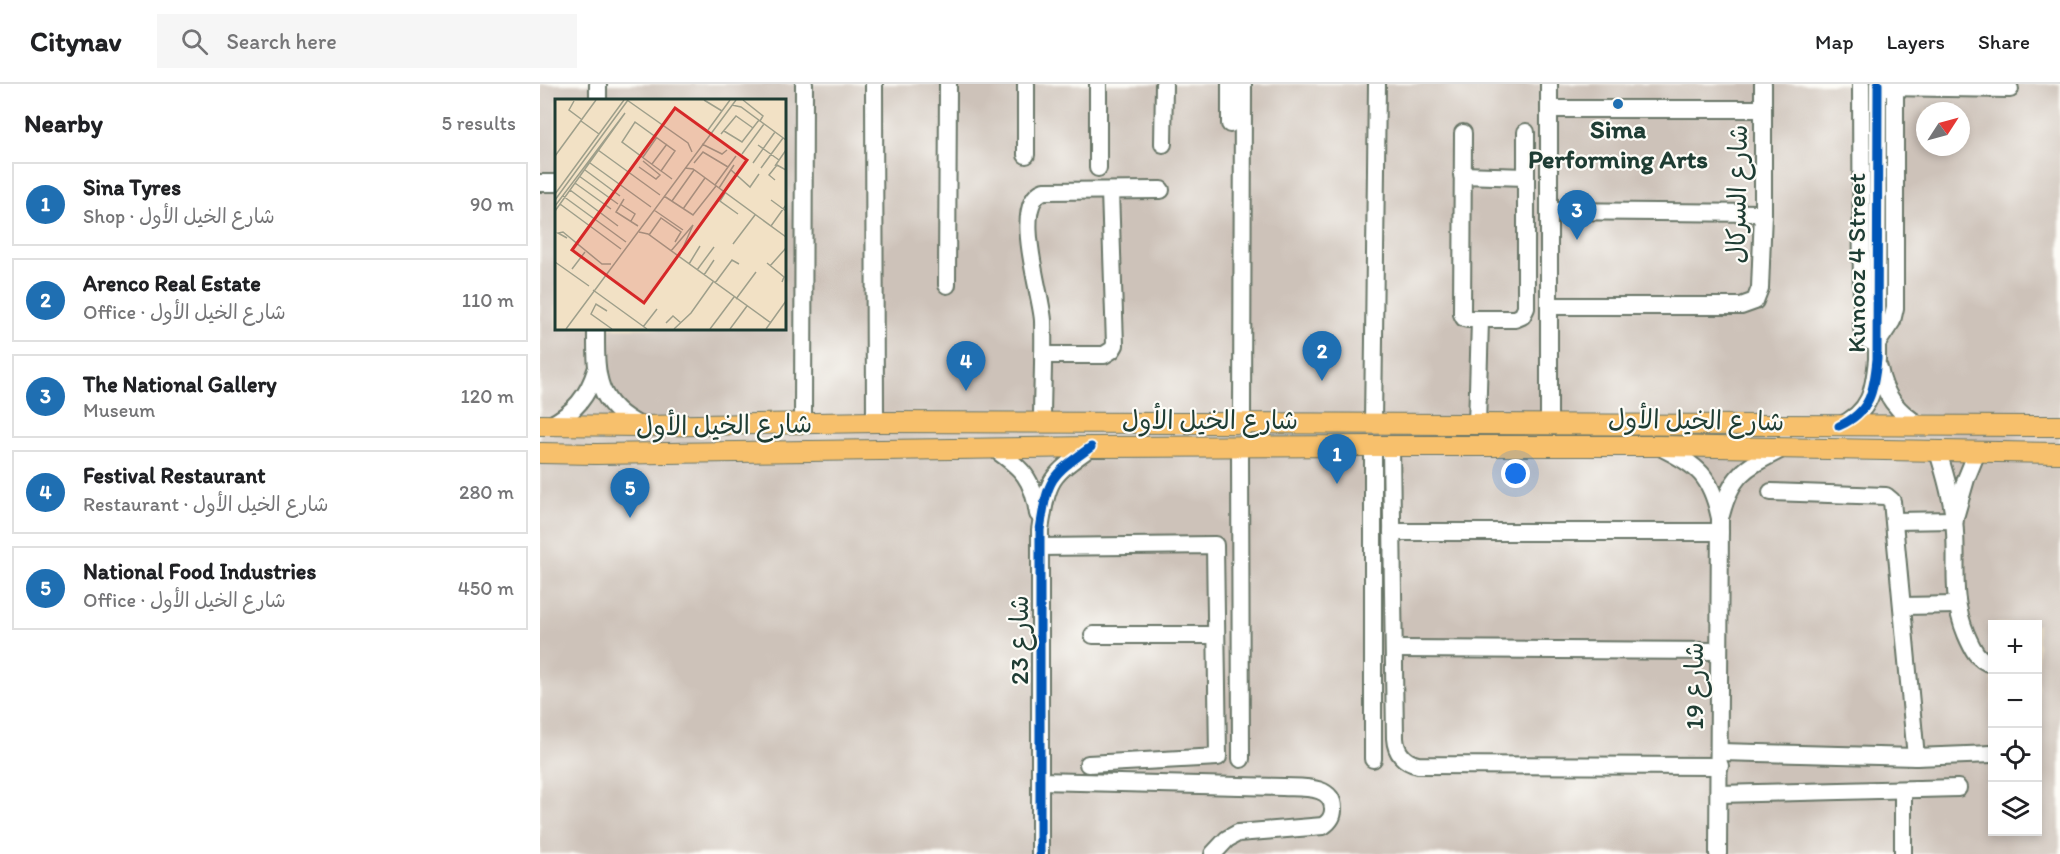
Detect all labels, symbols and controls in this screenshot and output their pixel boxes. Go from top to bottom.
search box [157,14,577,68]
text: Citynav [30,24,121,58]
icon: search [178,25,211,58]
text: Search here [226,28,337,55]
text: Map [1815,29,1854,54]
text: Layers [1887,29,1945,54]
text: Share [1978,29,2030,54]
marker: Sima Performing Arts [1611,97,1625,111]
inset map [555,99,786,330]
north arrow [1916,102,1970,156]
text: Nearby [24,107,103,139]
text: 5 results [442,111,516,135]
place label: Sima Performing Arts [1528,113,1708,175]
street label: شارع السركال [1720,124,1756,264]
street label: Kunooz 4 Street [1840,173,1872,353]
text: Sina Tyres [83,174,181,201]
pin: 3 [1558,190,1596,240]
text: 1 [41,192,50,216]
text: 90 m [470,192,514,216]
text: Shop · شارع الخيل الأول [83,204,275,228]
text: Arenco Real Estate [83,270,261,297]
text: 2 [40,288,51,312]
text: 110 m [462,288,514,312]
text: Office · شارع الخيل الأول [83,300,286,324]
pin: 2 [1302,332,1342,381]
pin: 4 [946,342,986,391]
text: The National Gallery [83,371,276,398]
text: 3 [40,384,51,408]
text: 120 m [461,384,514,408]
text: Museum [83,398,155,422]
street label: شارع الخيل الأول [1607,400,1785,440]
street label: شارع الخيل الأول [1122,402,1298,438]
street label: شارع الخيل الأول [635,405,813,445]
pin: 1 [1318,434,1356,484]
your location [1501,459,1530,488]
text: Festival Restaurant [83,462,265,489]
pin: 5 [610,468,650,518]
text: 4 [39,480,52,504]
text: 280 m [459,480,514,504]
text: Restaurant · شارع الخيل الأول [83,492,329,516]
text: National Food Industries [83,558,316,585]
text: 5 [40,576,51,600]
text: 450 m [458,576,514,600]
text: Office · شارع الخيل الأول [83,588,286,612]
street label: شارع 23 [1003,595,1037,685]
map controls [1988,620,2042,836]
button: + [1988,620,2042,674]
street label: شارع 19 [1678,642,1712,730]
button: − [1988,674,2042,728]
button: locate [1988,728,2042,782]
button: layers [1988,782,2042,836]

